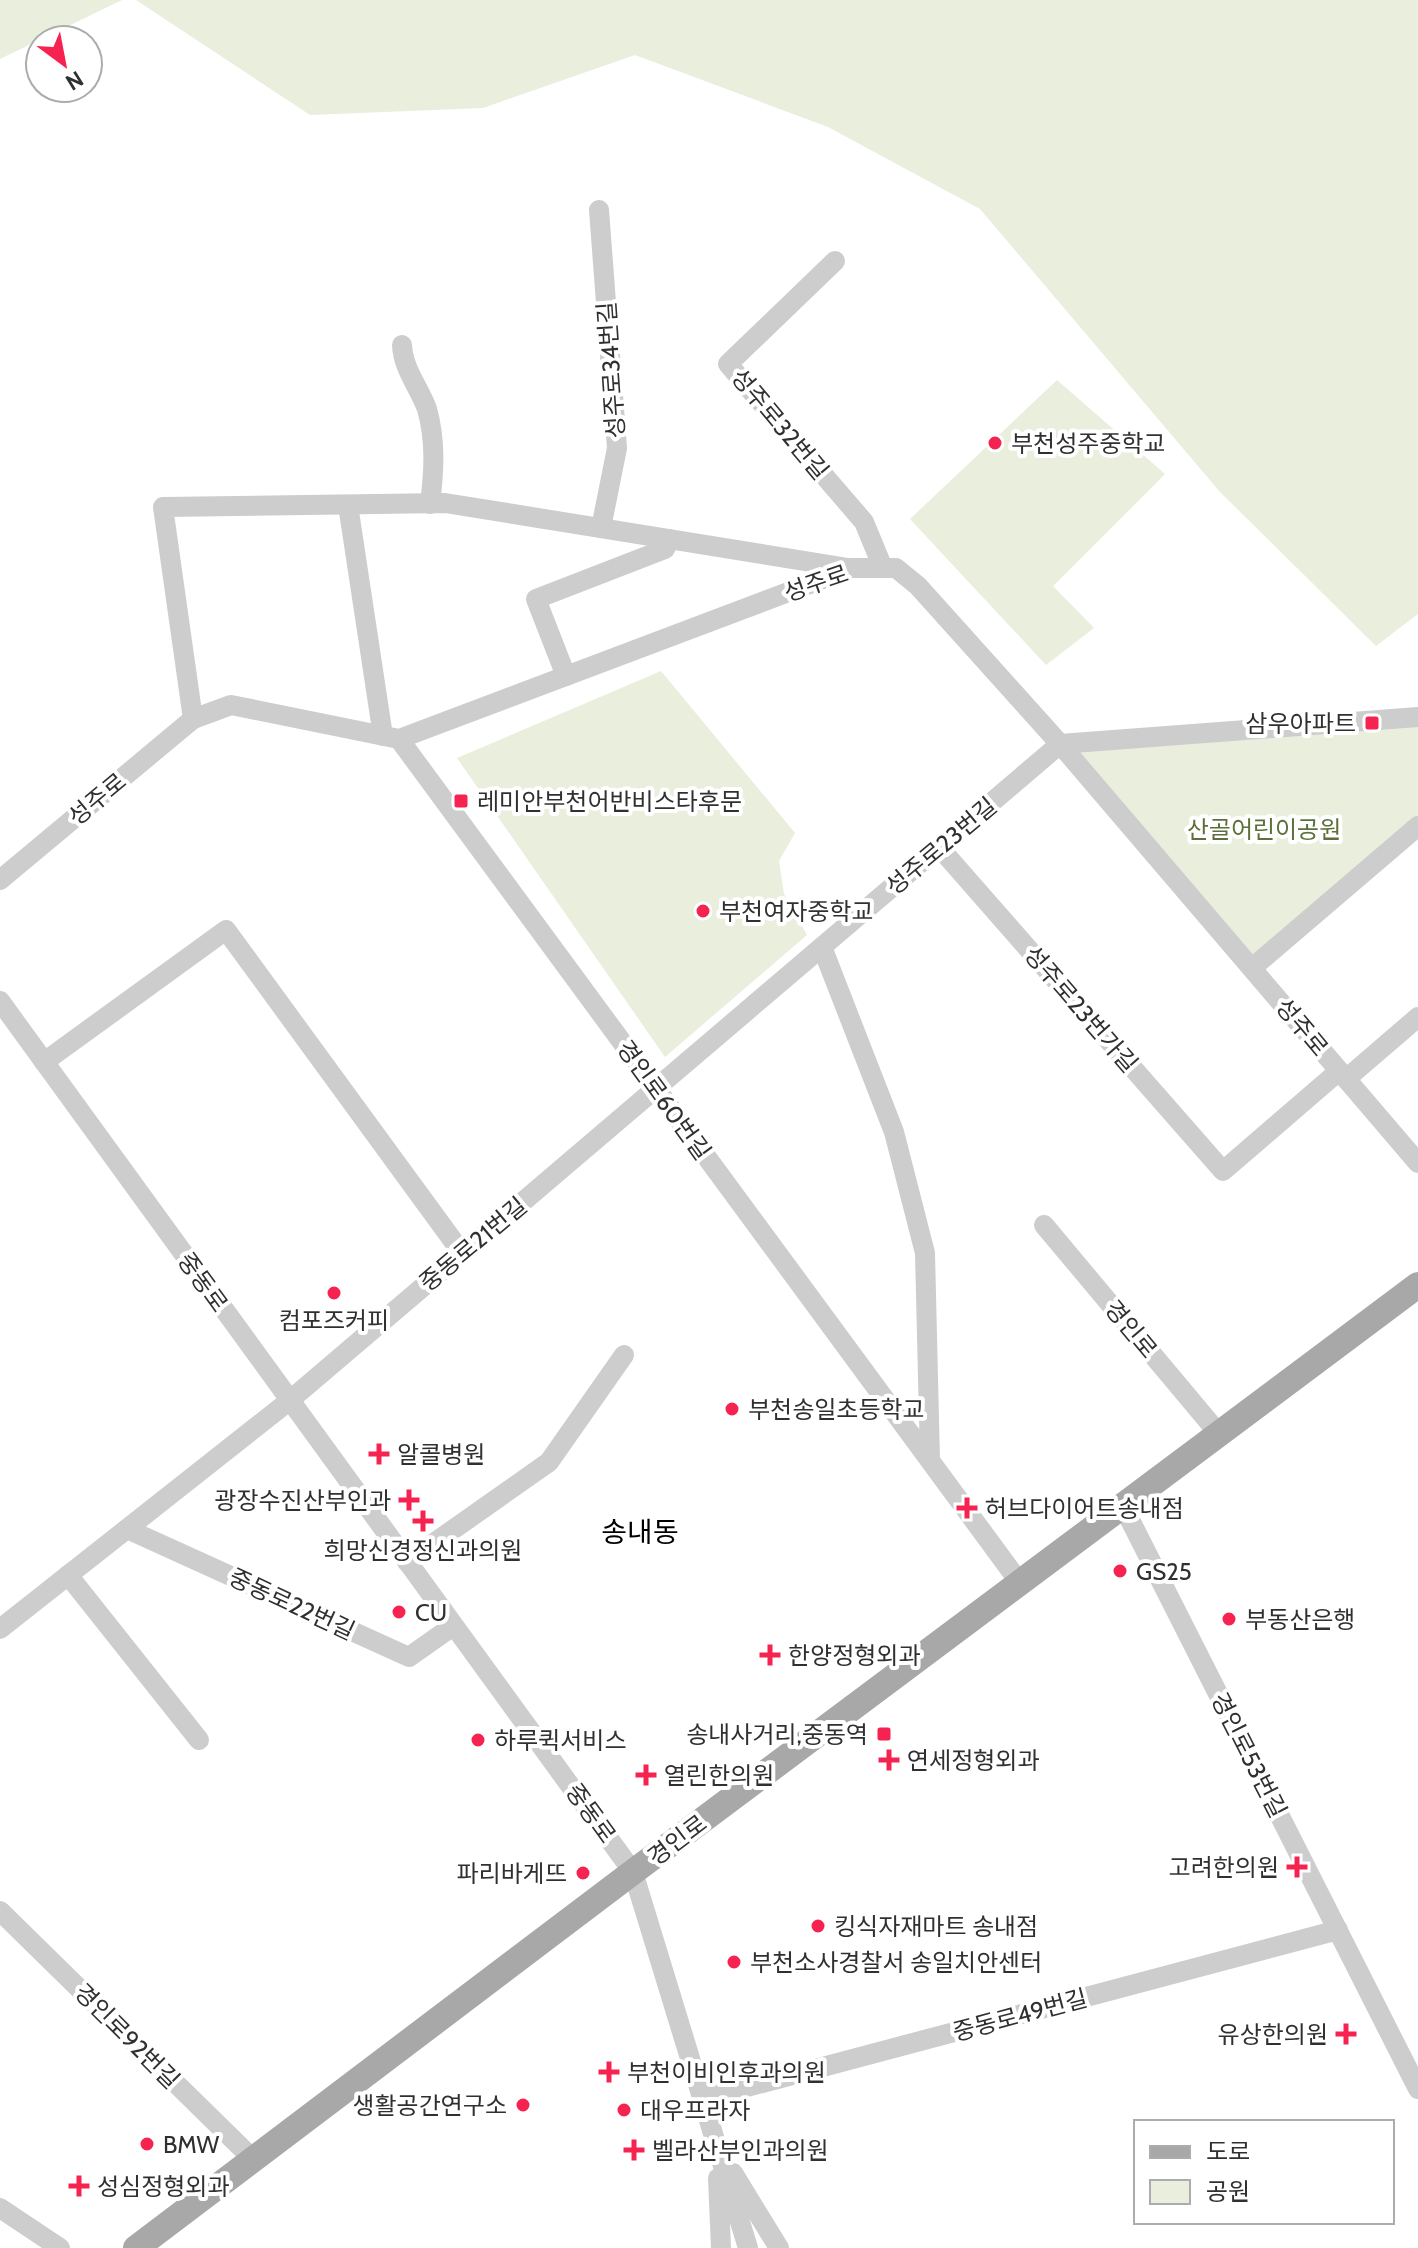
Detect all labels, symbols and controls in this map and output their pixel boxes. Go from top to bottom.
north arrow [24,24,104,104]
text: N [61,65,88,96]
street label: 성주로34번길 [592,301,630,439]
street label: 성주로32번길 [725,363,835,485]
place label: 부천성주중학교 [1011,429,1166,458]
marker: 부천성주중학교 [986,434,1004,452]
street label: 성주로 [780,559,852,607]
place label: 삼우아파트 [1246,709,1356,738]
marker: 삼우아파트 [1363,714,1381,732]
street label: 성주로 [62,767,132,831]
place label: 레미안부천어반비스타후문 [477,787,742,816]
street label: 성주로23번길 [880,791,1002,901]
marker: 레미안부천어반비스타후문 [452,792,470,810]
park label: 산골어린이공원 [1187,815,1341,844]
place label: 부천여자중학교 [719,897,874,926]
marker: 부천여자중학교 [694,902,712,920]
street label: 성주로23번가길 [1018,940,1144,1078]
street label: 성주로 [1270,992,1334,1062]
street label: 경인로60번길 [611,1035,717,1165]
street label: 중동로21번길 [414,1191,532,1297]
street label: 중동로 [172,1247,234,1317]
marker: 컴포즈커피 [325,1284,343,1302]
street label: 경인로 [1099,1294,1163,1364]
place label: 컴포즈커피 [279,1306,389,1335]
place label: 부천송일초등학교 [748,1395,925,1424]
marker: 부천송일초등학교 [723,1400,741,1418]
place label: 알콜병원 [397,1440,485,1469]
marker: 알콜병원 [368,1443,390,1465]
place label: 광장수진산부인과 [214,1486,391,1515]
marker: 광장수진산부인과 [398,1489,420,1511]
place label: 허브다이어트송내점 [985,1494,1184,1523]
marker: 허브다이어트송내점 [956,1497,978,1519]
marker: 희망신경정신과의원 [412,1510,434,1532]
district label: 송내동 [601,1515,679,1549]
place label: 희망신경정신과의원 [324,1536,522,1565]
place label: GS25 [1136,1557,1192,1586]
street label: 중동로22번길 [224,1562,360,1646]
marker: GS25 [1111,1562,1129,1580]
place label: CU [415,1598,447,1627]
marker: CU [390,1603,408,1621]
place label: 부동산은행 [1245,1605,1355,1634]
marker: 부동산은행 [1220,1610,1238,1628]
place label: 한양정형외과 [788,1641,920,1670]
marker: 한양정형외과 [759,1644,781,1666]
street label: 경인로53번길 [1205,1688,1293,1822]
place label: 송내사거리,중동역 [686,1720,868,1749]
marker: 송내사거리,중동역 [875,1725,893,1743]
place label: 하루퀵서비스 [494,1726,626,1755]
marker: 하루퀵서비스 [469,1731,487,1749]
place label: 연세정형외과 [907,1746,1039,1775]
marker: 연세정형외과 [878,1749,900,1771]
place label: 열린한의원 [664,1761,774,1790]
marker: 열린한의원 [635,1764,657,1786]
street label: 중동로 [560,1778,622,1848]
street label: 경인로 [642,1808,712,1872]
place label: 고려한의원 [1169,1853,1279,1882]
marker: 고려한의원 [1286,1856,1308,1878]
place label: 파리바게뜨 [457,1859,567,1888]
marker: 파리바게뜨 [574,1864,592,1882]
place label: 킹식자재마트 송내점 [834,1912,1038,1941]
marker: 킹식자재마트 송내점 [809,1917,827,1935]
place label: 부천소사경찰서 송일치안센터 [750,1948,1042,1977]
marker: 부천소사경찰서 송일치안센터 [725,1953,743,1971]
street label: 경인로92번길 [68,1977,186,2095]
street label: 중동로49번길 [950,1983,1090,2047]
place label: 유상한의원 [1218,2020,1328,2049]
marker: 유상한의원 [1335,2023,1357,2045]
place label: 부천이비인후과의원 [627,2058,826,2087]
marker: 부천이비인후과의원 [598,2061,620,2083]
place label: 생활공간연구소 [352,2091,507,2120]
marker: 생활공간연구소 [514,2096,532,2114]
place label: 대우프라자 [640,2096,750,2125]
marker: 대우프라자 [615,2101,633,2119]
legend [1134,2120,1394,2224]
place label: BMW [163,2130,219,2159]
marker: BMW [138,2135,156,2153]
place label: 벨라산부인과의원 [652,2136,829,2165]
text: 도로 [1206,2137,1250,2166]
marker: 벨라산부인과의원 [623,2139,645,2161]
place label: 성심정형외과 [97,2172,229,2201]
marker: 성심정형외과 [68,2175,90,2197]
text: 공원 [1206,2177,1250,2206]

